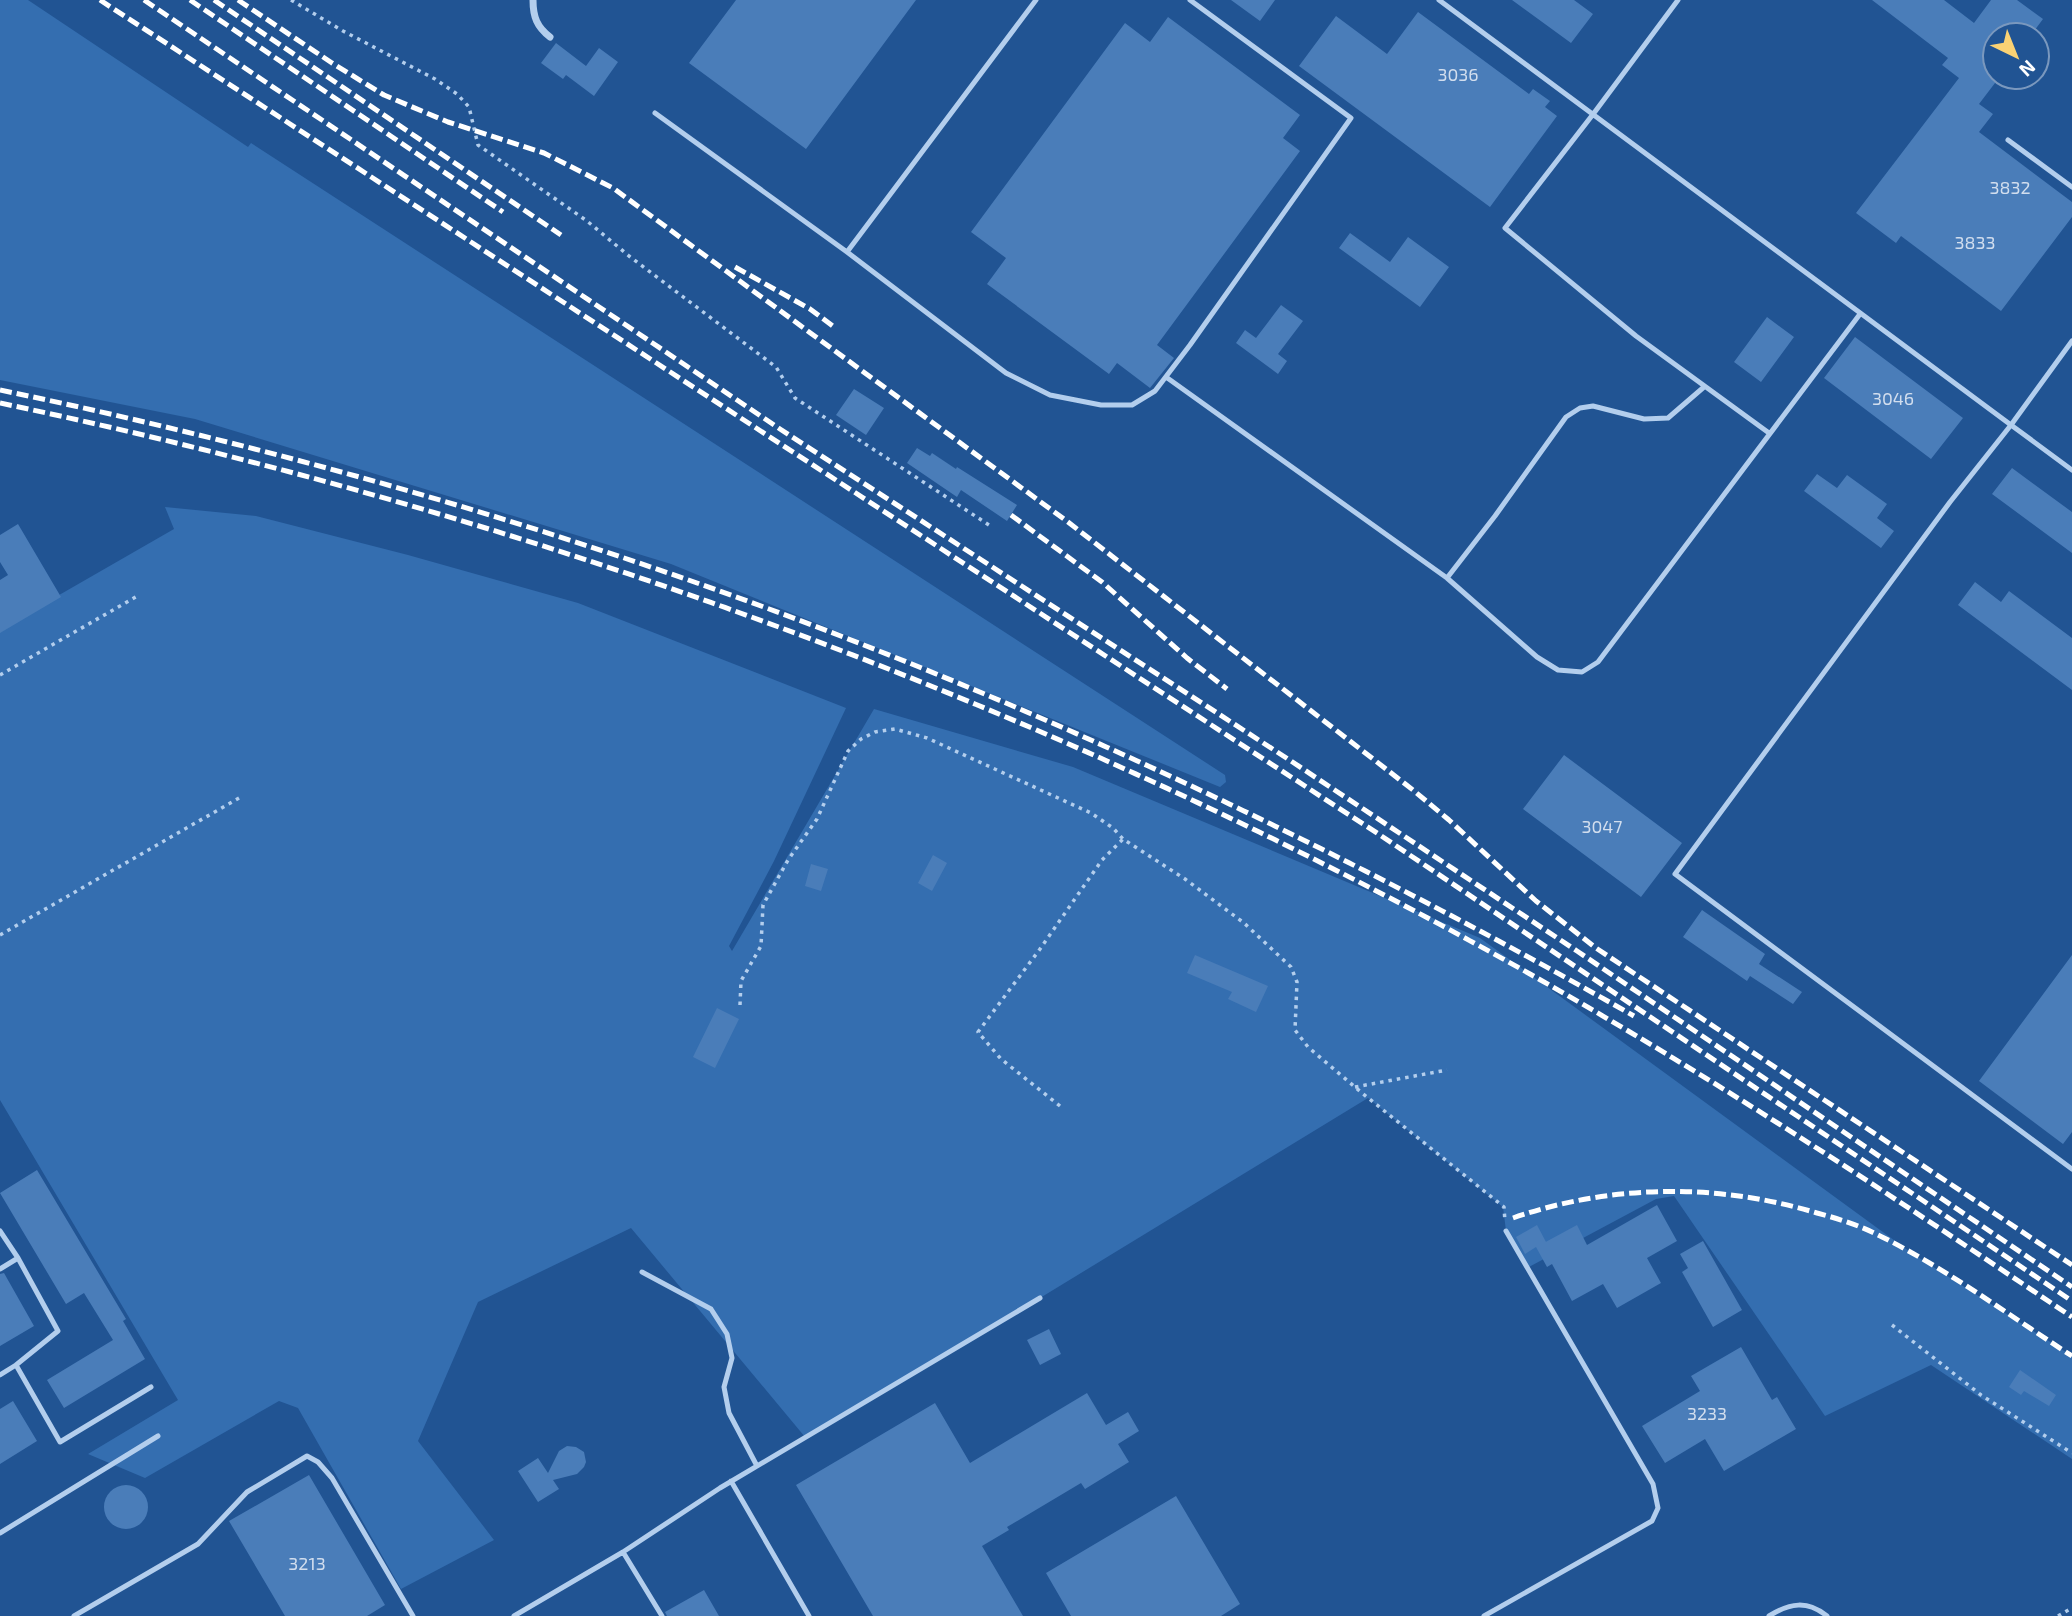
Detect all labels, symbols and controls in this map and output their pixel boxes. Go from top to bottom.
north arrow [1981,21,2051,91]
text: N [2015,56,2041,82]
house number: 3036 [1437,63,1479,85]
house number: 3832 [1989,176,2031,198]
house number: 3833 [1955,231,1995,253]
house number: 3046 [1872,387,1914,409]
house number: 3047 [1581,815,1623,837]
house number: 3233 [1687,1402,1727,1424]
house number: 3213 [288,1552,326,1574]

